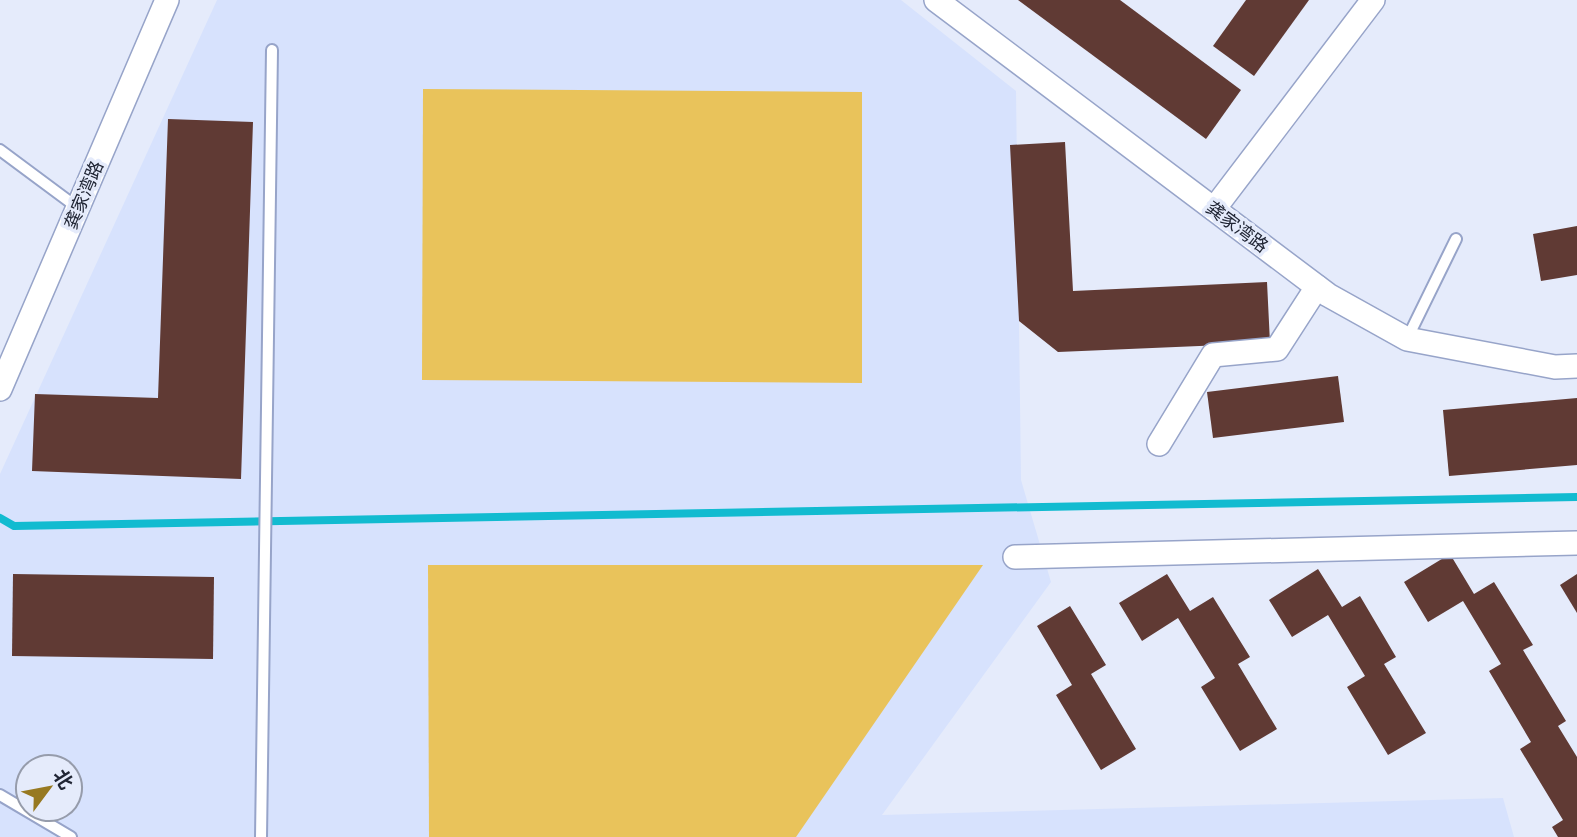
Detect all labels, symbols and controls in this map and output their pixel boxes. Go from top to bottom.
street label: 龚家湾路 [58,157,108,232]
street label: 龚家湾路 [1202,195,1274,257]
north arrow [14,753,84,823]
text: 北 [47,764,79,794]

